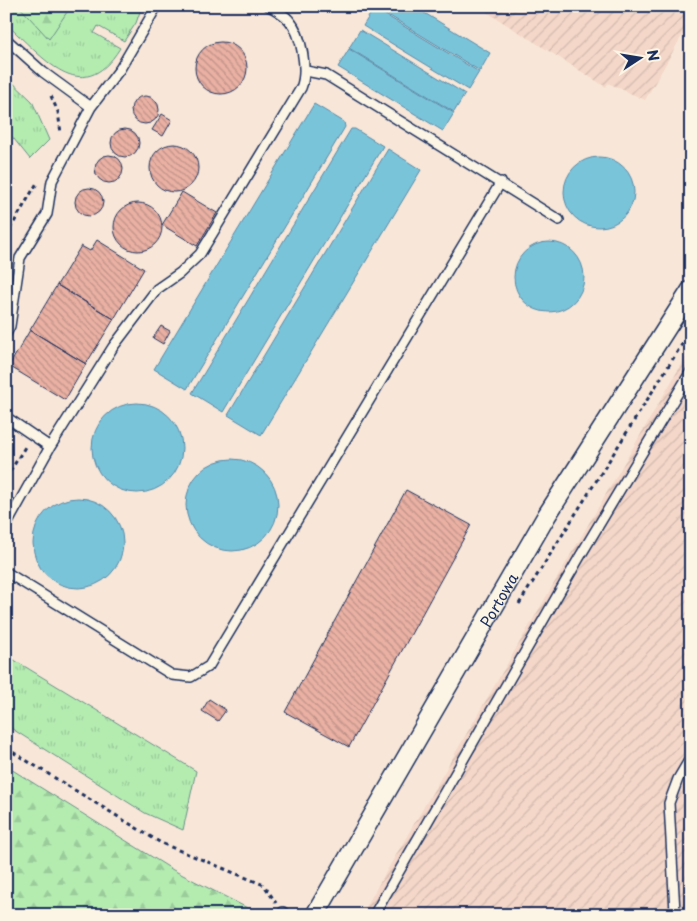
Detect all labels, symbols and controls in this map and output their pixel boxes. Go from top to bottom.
north arrow [614,32,664,82]
text: N [642,48,665,63]
street label: Portowa [473,567,523,631]

